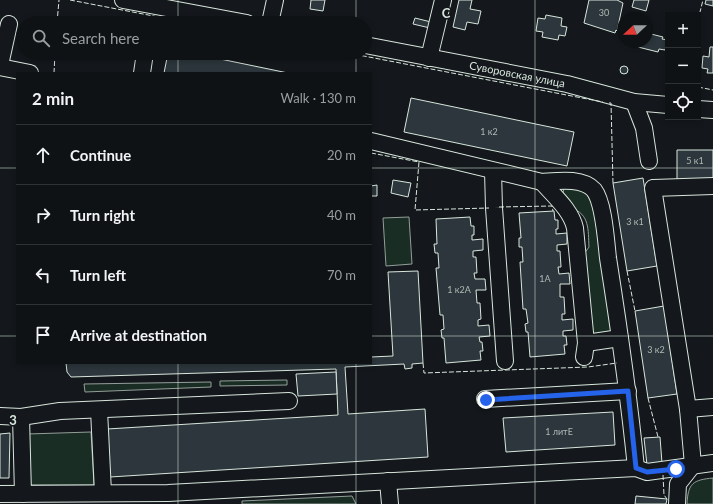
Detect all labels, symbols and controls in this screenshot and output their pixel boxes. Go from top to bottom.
text: C [442,5,451,21]
house number: 30 [599,7,609,18]
north arrow [617,12,653,48]
map controls [665,12,701,120]
button: + [665,12,701,48]
search box [16,16,372,60]
icon: search [30,27,52,49]
text: Search here [62,29,139,47]
button: − [665,48,701,84]
street label: Суворовская улица [468,58,566,89]
button: locate [665,84,701,120]
text: 2 min [32,88,74,109]
text: Walk · 130 m [280,90,356,106]
house number: 1 к2 [480,126,498,137]
icon: ahead [32,144,54,166]
text: Continue [70,146,131,164]
text: 20 m [327,147,356,163]
house number: 5 к1 [686,155,704,166]
icon: right [32,204,54,226]
text: Turn right [70,206,135,224]
text: 40 m [327,207,356,223]
house number: 3 к1 [626,216,644,227]
icon: left [32,264,54,286]
text: Turn left [70,266,126,284]
text: 70 m [327,267,356,283]
house number: 1А [539,273,552,284]
house number: 1 к2А [447,284,472,295]
icon: arrive [32,324,54,346]
text: Arrive at destination [70,326,207,344]
house number: 3 к2 [647,344,665,355]
route end [477,391,495,409]
text: 3 [9,412,17,428]
house number: 1 литЕ [545,426,573,437]
route start [667,460,685,478]

